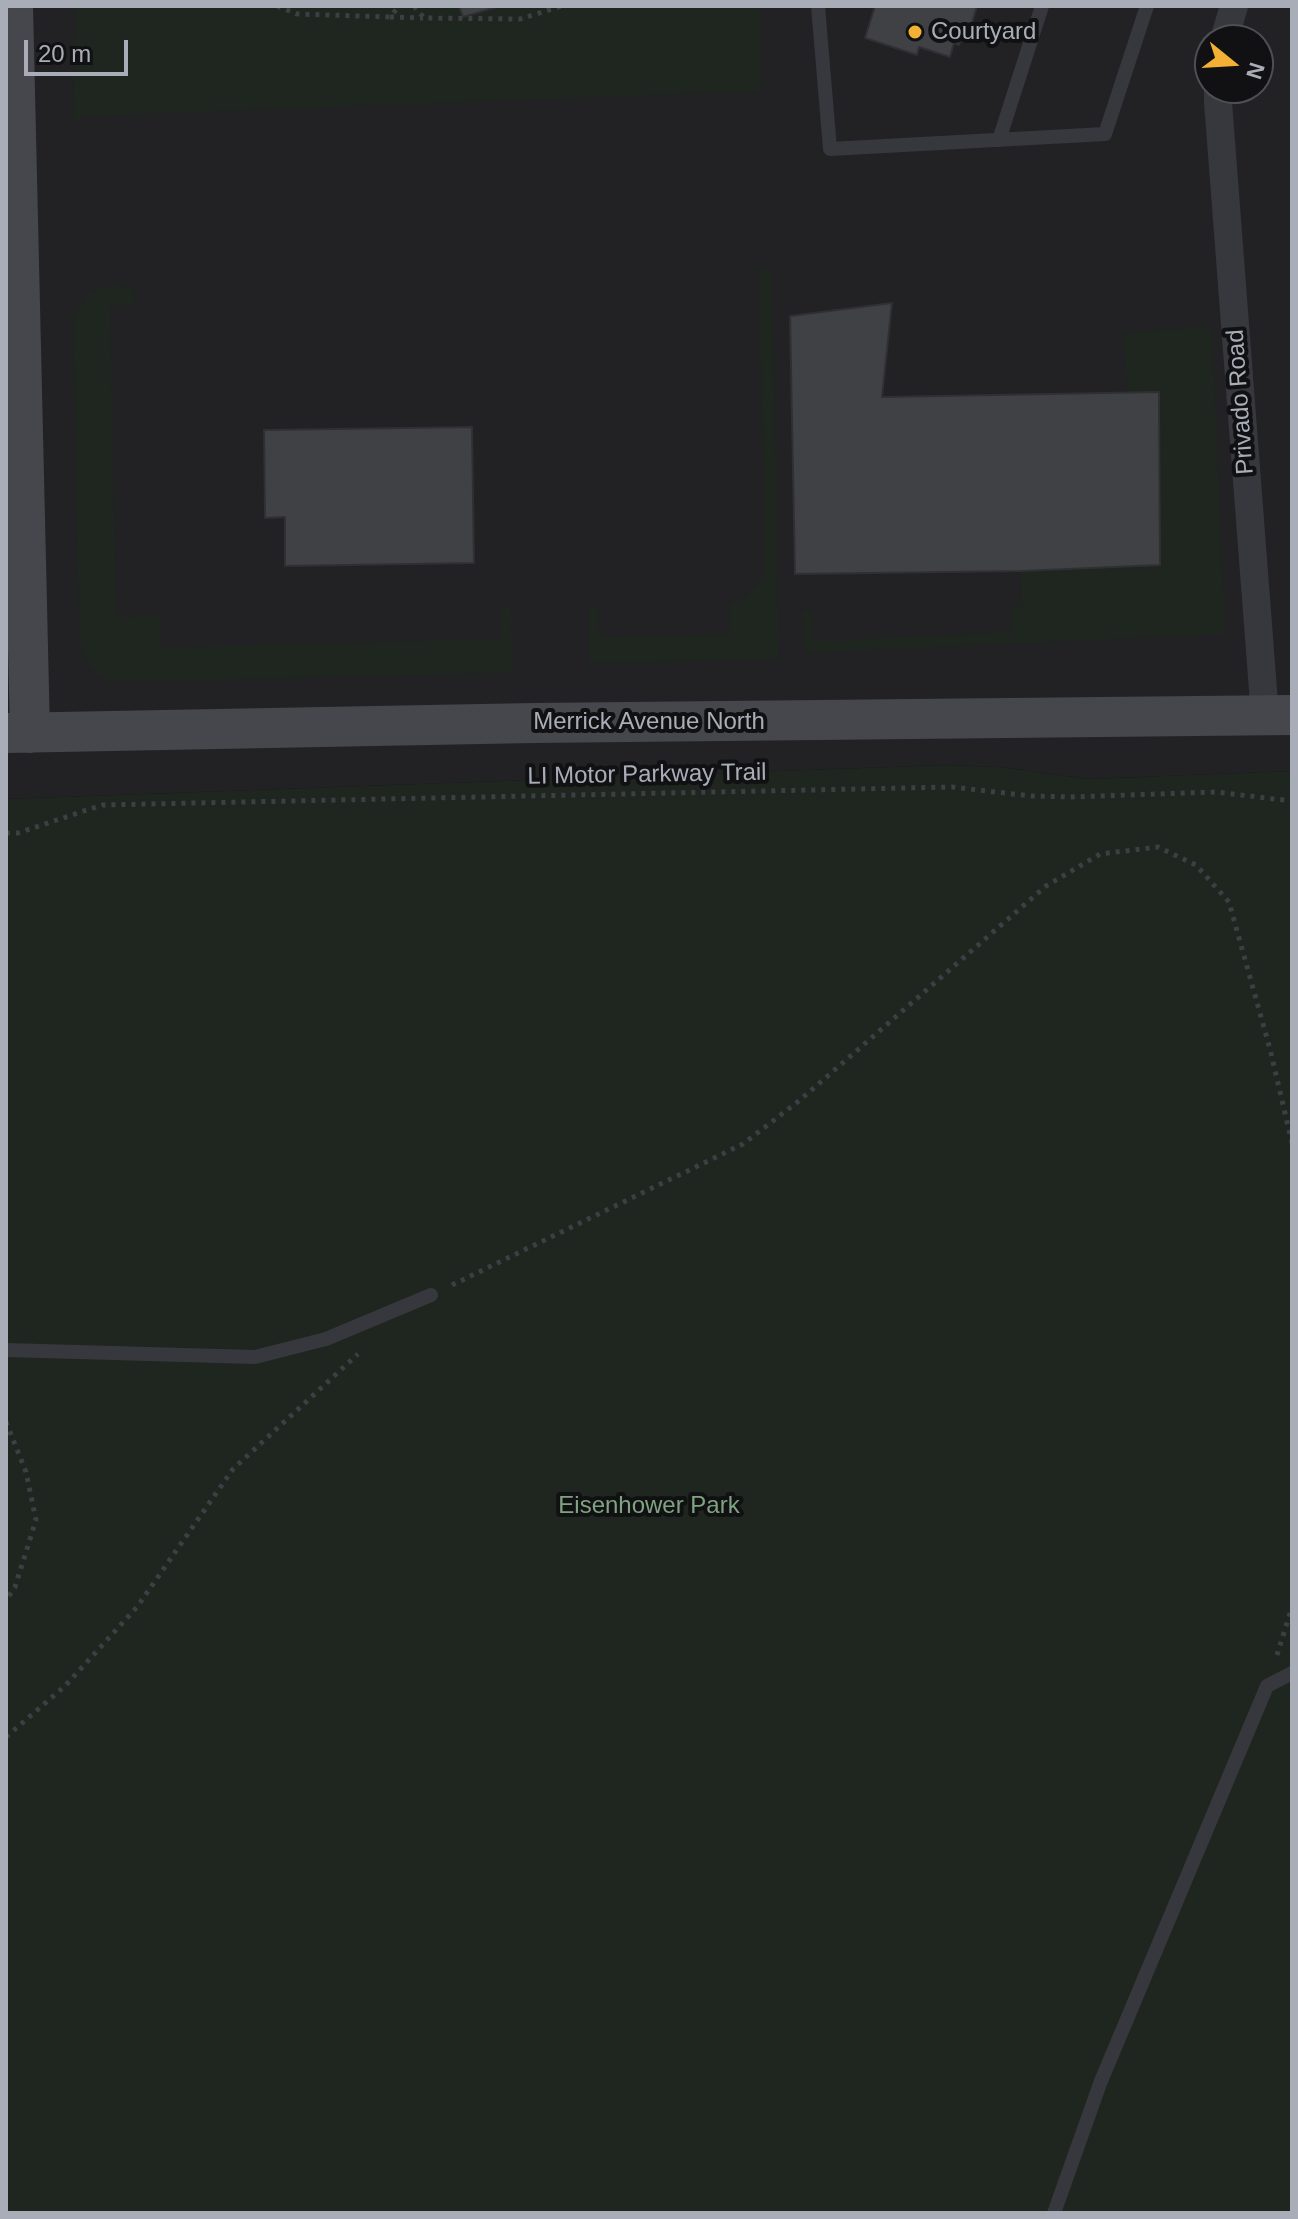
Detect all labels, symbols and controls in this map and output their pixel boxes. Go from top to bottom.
place label: Courtyard [931,18,1036,46]
marker: Courtyard [906,23,924,41]
scale bar [28,24,132,74]
north arrow [1194,24,1274,104]
text: 20 m [38,40,91,67]
text: N [1241,60,1270,82]
street label: Privado Road [1222,328,1260,476]
street label: Merrick Avenue North [533,708,765,736]
street label: LI Motor Parkway Trail [527,759,767,791]
park label: Eisenhower Park [558,1492,740,1520]

